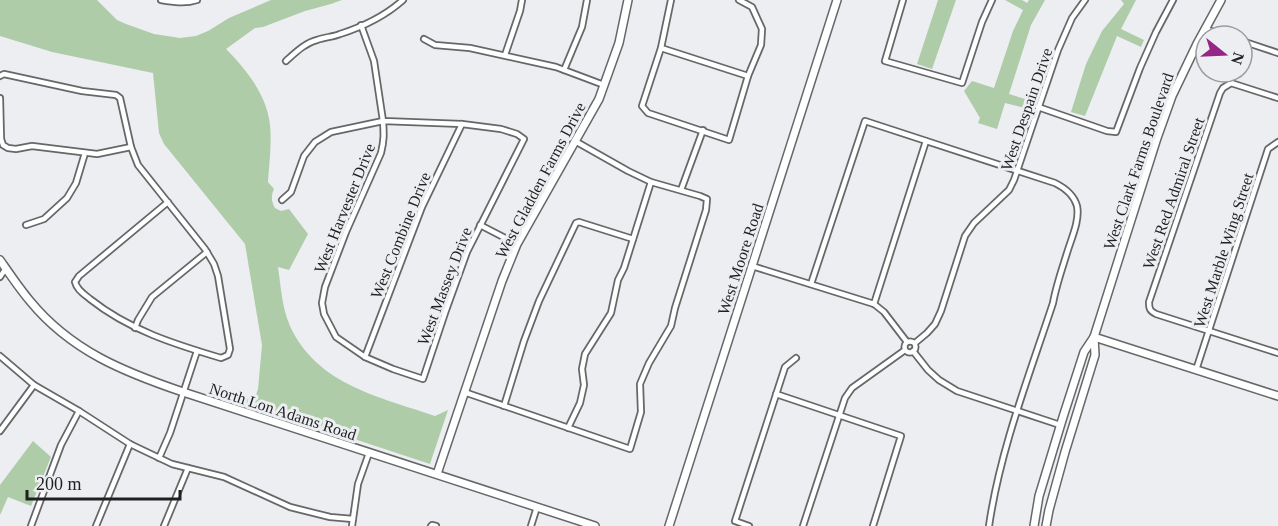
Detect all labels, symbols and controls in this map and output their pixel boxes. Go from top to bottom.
north arrow [1194,24,1254,84]
street label: West Despain Drive [998,46,1056,173]
text: N [1228,50,1248,67]
street label: West Clark Farms Boulevard [1100,71,1177,252]
street label: West Gladden Farms Drive [492,99,589,261]
street label: West Red Admiral Street [1140,115,1208,271]
street label: West Harvester Drive [311,141,378,275]
street label: West Combine Drive [367,170,434,301]
street label: West Marble Wing Street [1190,170,1258,330]
street label: West Moore Road [714,201,766,317]
street label: West Massey Drive [414,225,476,348]
street label: North Lon Adams Road [207,380,358,443]
scale bar [27,463,180,501]
text: 200 m [36,474,82,494]

